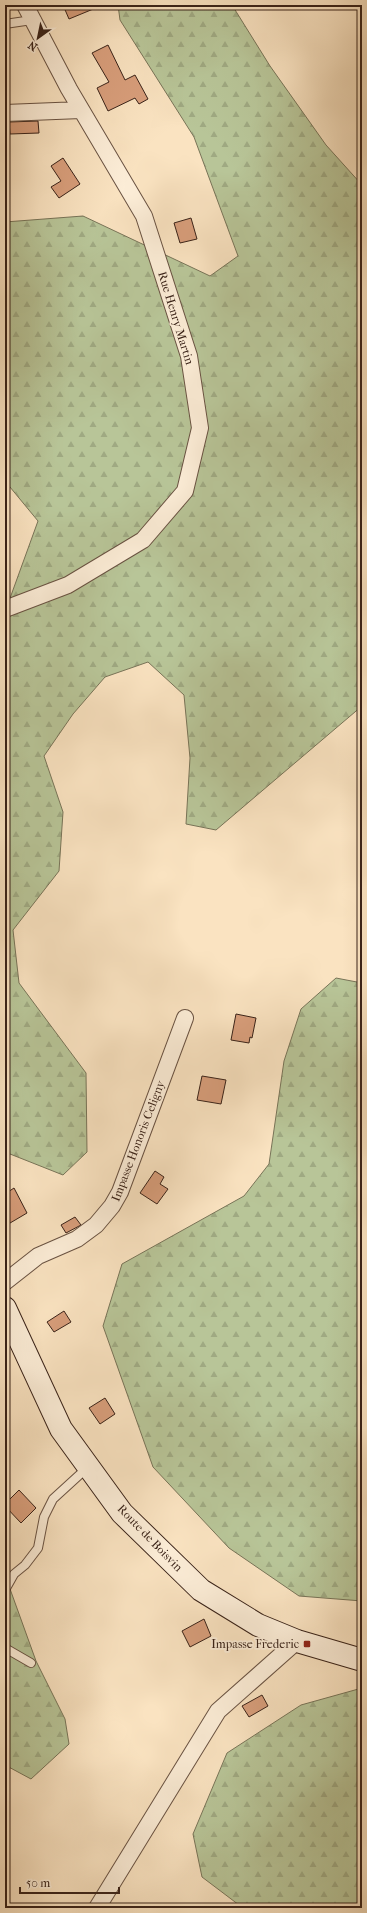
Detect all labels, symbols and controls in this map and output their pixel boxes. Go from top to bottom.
north arrow [18,18,58,58]
text: N [25,38,40,54]
street label: Rue Henry Martin [155,270,197,366]
street label: Impasse Honoris Celigny [108,1078,168,1203]
street label: Route de Boisvin [115,1502,185,1574]
place label: Impasse Frederic [211,1637,299,1651]
marker: Impasse Frederic [302,1639,312,1649]
scale bar [20,1869,119,1895]
text: 50 m [26,1876,50,1890]

